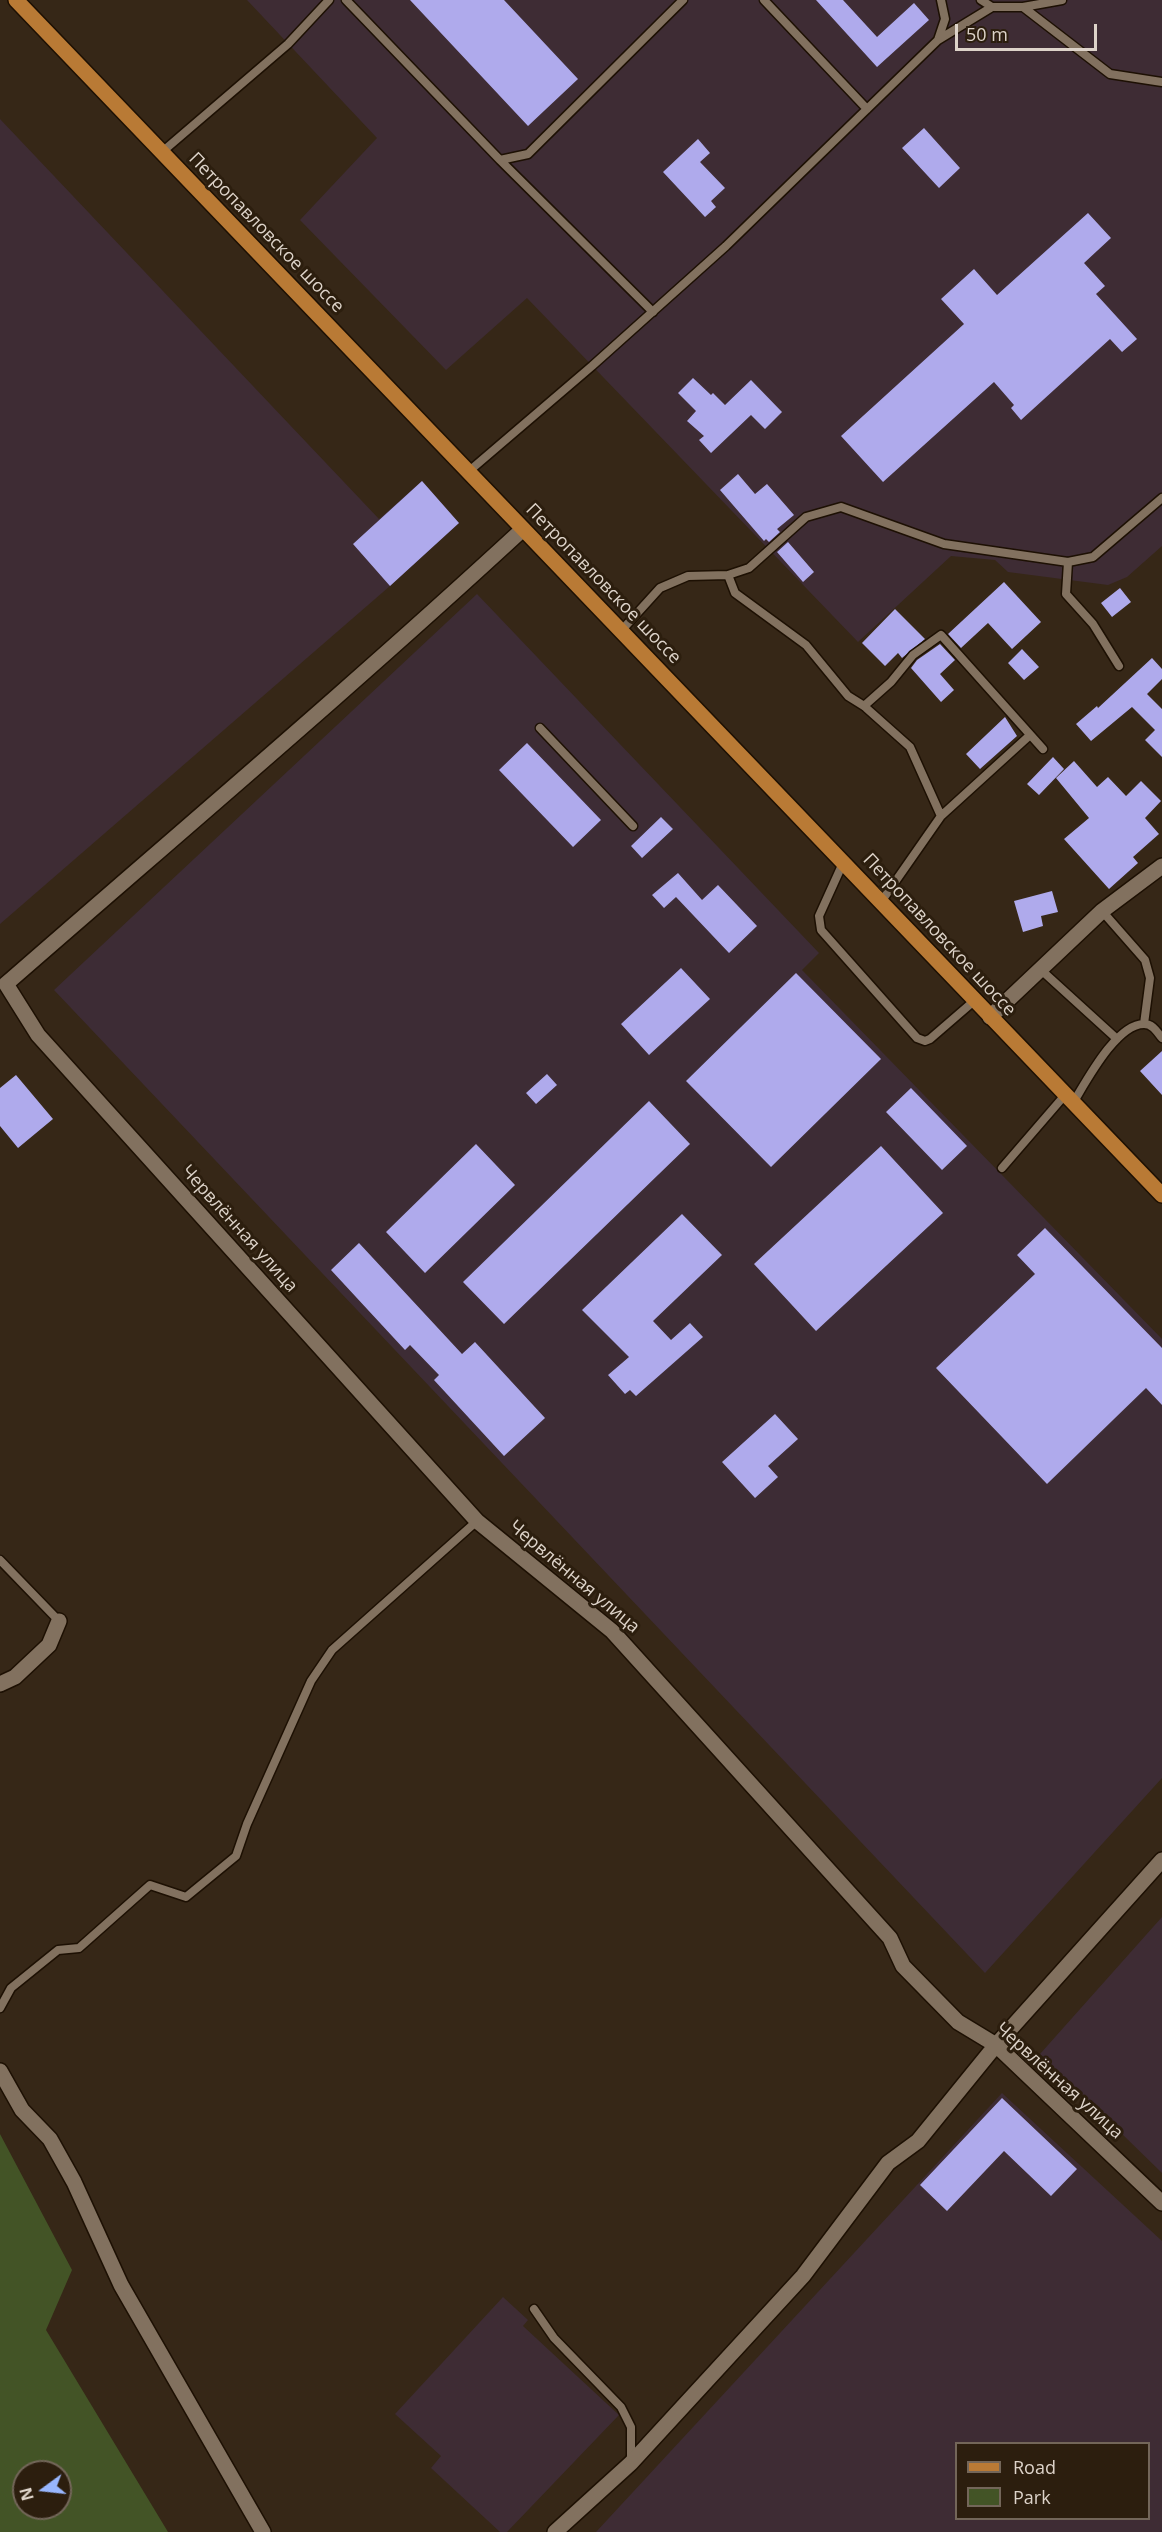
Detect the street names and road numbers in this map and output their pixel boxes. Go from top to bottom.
street label: Петропавловское шоссе [184,148,348,318]
street label: Петропавловское шоссе [521,499,685,669]
street label: Петропавловское шоссе [858,849,1020,1021]
street label: Червлённая улица [176,1161,302,1297]
street label: Червлённая улица [504,1516,644,1638]
street label: Червлённая улица [991,2018,1127,2144]

